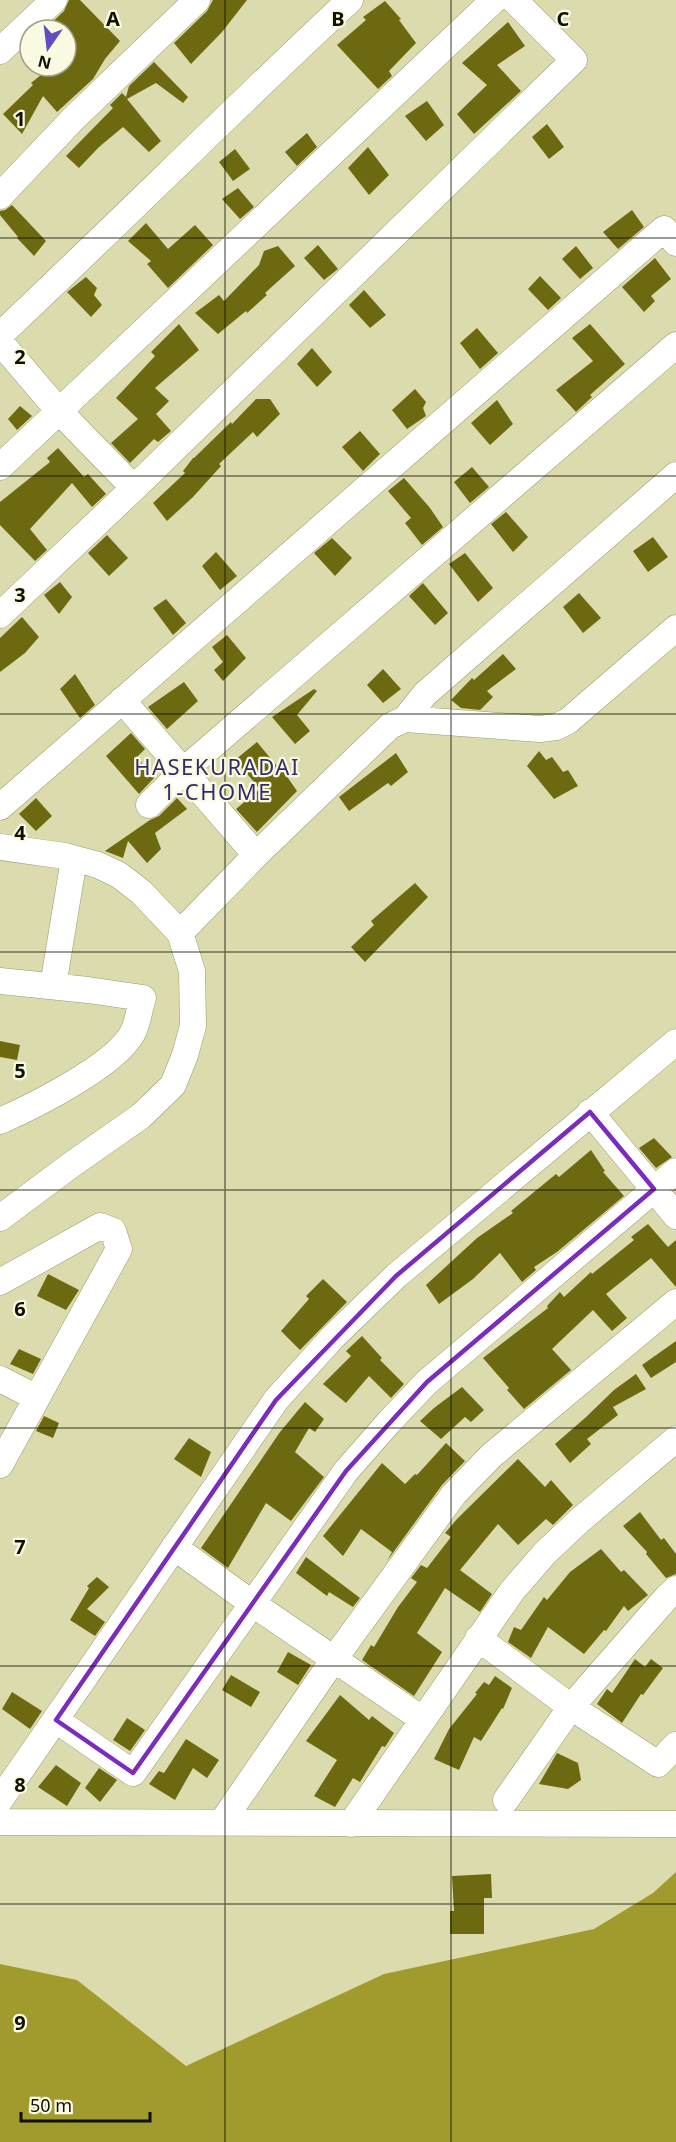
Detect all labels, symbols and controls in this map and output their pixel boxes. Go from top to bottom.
text: A [106,5,120,32]
text: B [331,5,345,32]
text: C [557,5,570,32]
north arrow [18,18,78,78]
text: N [35,50,53,75]
text: 1 [14,105,26,132]
text: 2 [14,343,26,370]
text: 3 [14,581,26,608]
district label: HASEKURADAI 1-CHOME [134,751,300,806]
text: 4 [14,819,26,846]
text: 5 [14,1057,26,1084]
text: 6 [14,1295,26,1322]
text: 7 [14,1533,26,1560]
text: 8 [14,1771,26,1798]
text: 9 [14,2009,26,2036]
scale bar [21,2085,150,2123]
text: 50 m [30,2093,72,2117]

